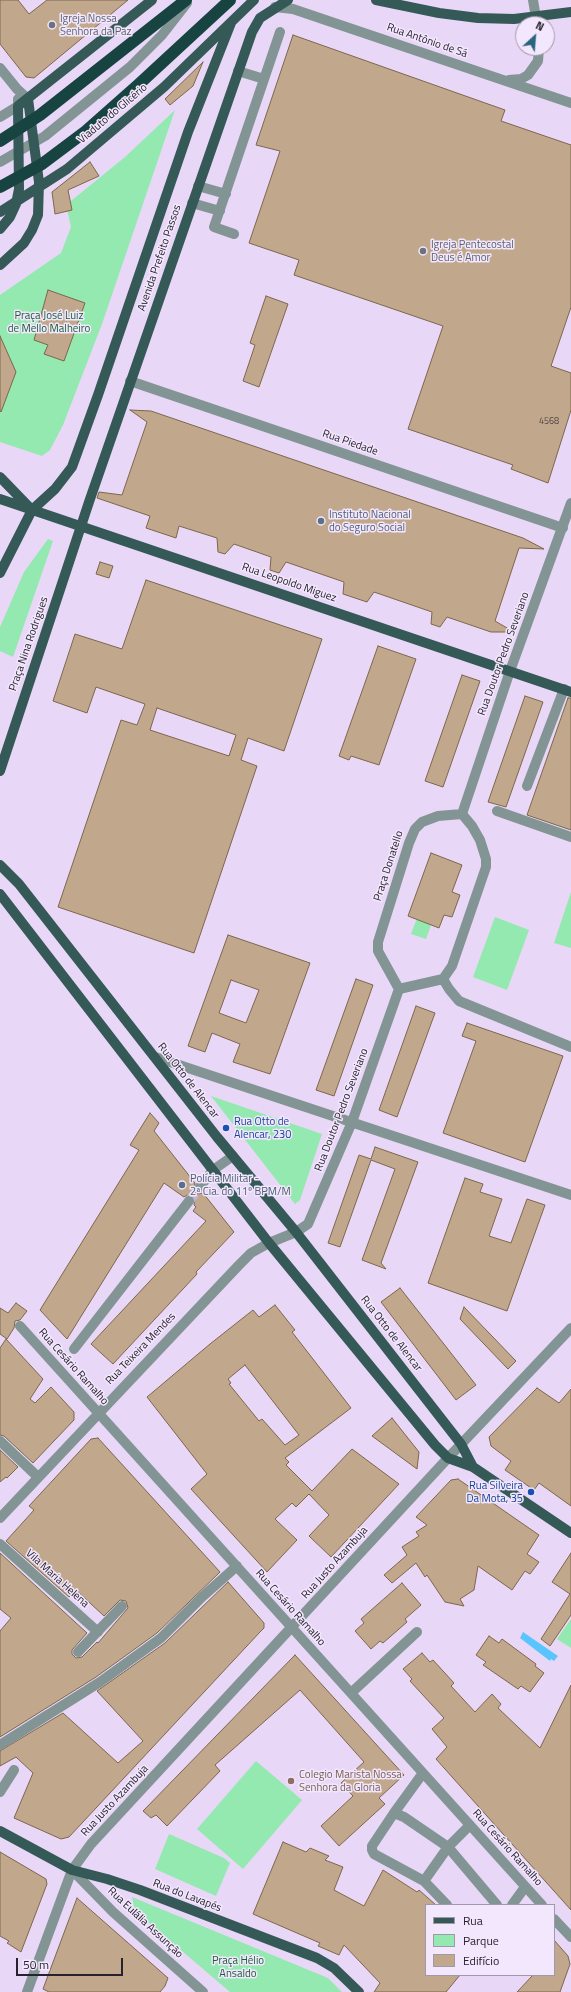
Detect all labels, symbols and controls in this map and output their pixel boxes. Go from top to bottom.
place label: Igreja Nossa Senhora da Paz [60,12,132,38]
north arrow [515,16,555,56]
text: N [533,17,547,35]
marker: Igreja Nossa Senhora da Paz [47,20,57,30]
street label: Rua Antônio de Sá [385,21,469,61]
street label: Viaduto do Glicério [76,81,150,147]
street label: Avenida Prefeito Passos [136,203,184,313]
place label: Igreja Pentecostal Deus é Amor [431,238,514,264]
marker: Igreja Pentecostal Deus é Amor [418,246,428,256]
park label: Praça José Luiz de Mello Malheiro [8,309,90,335]
house number: 4568 [539,417,559,427]
street label: Rua Piedade [321,427,379,459]
place label: Instituto Nacional do Seguro Social [329,508,411,534]
marker: Instituto Nacional do Seguro Social [316,516,326,526]
street label: Rua Leopoldo Miguez [240,561,338,605]
street label: Rua Doutor Pedro Severiano [475,590,533,718]
street label: Praça Nina Rodrigues [7,595,51,693]
street label: Praça Donatello [371,829,407,903]
street label: Rua Otto de Alencar [154,1041,222,1121]
street label: Rua Doutor Pedro Severiano [312,1047,372,1173]
place label: Rua Otto de Alencar, 230 [234,1115,291,1141]
marker: Rua Otto de Alencar, 230 [221,1123,231,1133]
place label: Polícia Militar - 2ª Cia. do 11º BPM/M [190,1172,291,1198]
marker: Polícia Militar - 2ª Cia. do 11º BPM/M [177,1180,187,1190]
street label: Rua Otto de Alencar [357,1294,425,1374]
street label: Rua Teixeira Mendes [103,1310,179,1388]
street label: Rua Cesário Ramalho [35,1326,111,1408]
place label: Rua Silveira Da Mota, 35 [466,1479,523,1505]
marker: Rua Silveira Da Mota, 35 [526,1487,536,1497]
street label: Rua Justo Azambuja [299,1524,371,1602]
street label: Vila Maria Helena [23,1547,91,1611]
street label: Rua Cesário Ramalho [252,1567,328,1649]
street label: Rua Justo Azambuja [79,1763,151,1839]
place label: Colegio Marista Nossa Senhora da Gloria [299,1768,402,1794]
marker: Colegio Marista Nossa Senhora da Gloria [286,1776,296,1786]
street label: Rua Cesário Ramalho [469,1807,545,1889]
street label: Rua do Lavapés [151,1877,223,1915]
street label: Rua Eulália Assunção [105,1885,185,1961]
legend [425,1904,555,1976]
text: Rua [463,1911,483,1930]
text: Parque [463,1931,499,1950]
scale bar [18,1950,125,1976]
text: Edifício [463,1951,499,1970]
park label: Praça Hélio Ansaldo [212,1954,264,1980]
text: 50 m [23,1955,49,1974]

